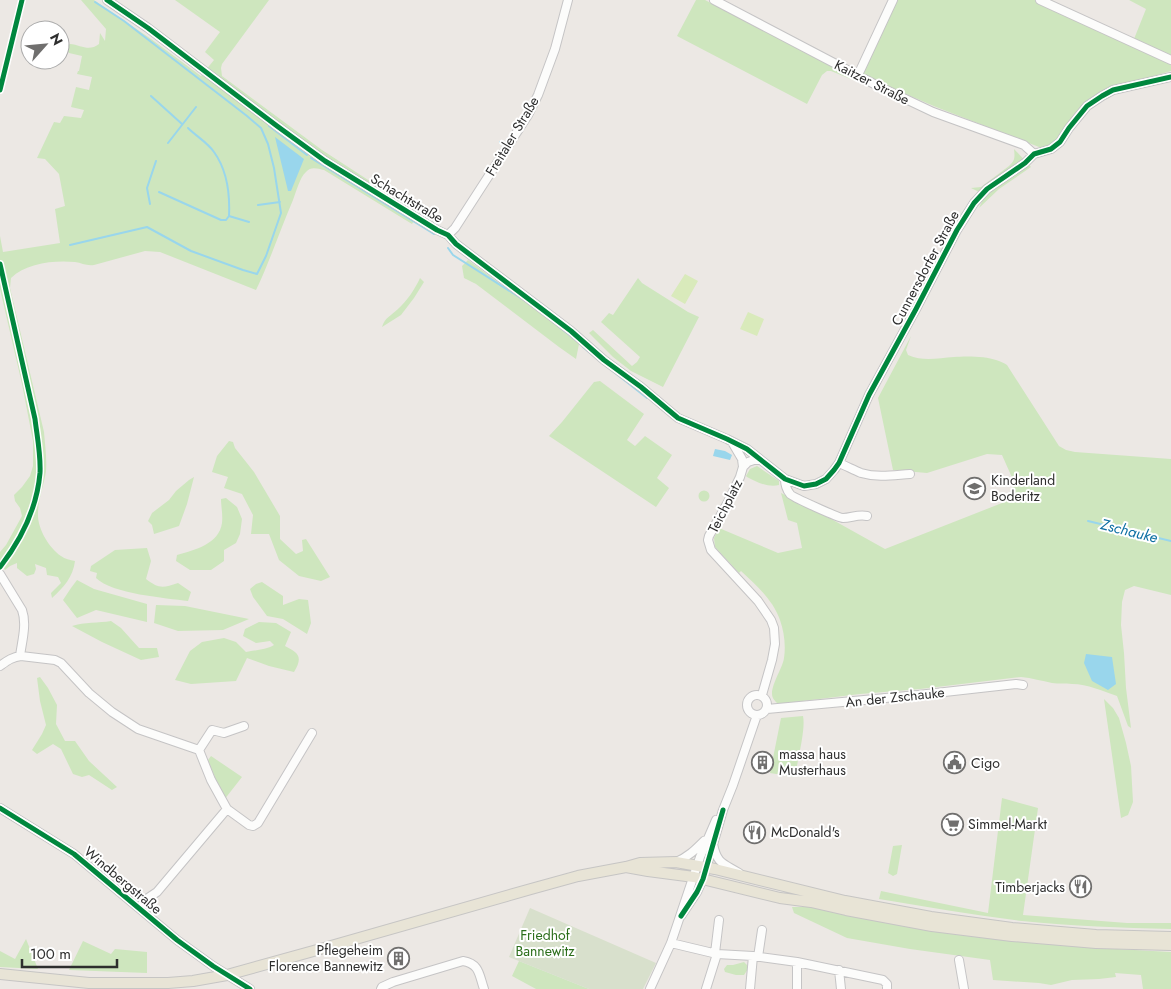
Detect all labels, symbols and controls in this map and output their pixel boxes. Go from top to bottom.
north arrow [20,20,70,70]
text: N [45,30,68,49]
street label: Kaitzer Straße [831,55,913,109]
street label: Freitaler Straße [480,93,544,179]
street label: Schachtstraße [367,168,447,228]
street label: Cunnersdorfer Straße [886,207,964,329]
place label: Kinderland Boderitz [991,470,1055,506]
street label: Teichplatz [703,475,747,536]
school or university icon: Kinderland Boderitz [963,476,987,500]
water label: Zschauke [1097,513,1160,549]
street label: An der Zschauke [844,682,946,712]
place label: massa haus Musterhaus [779,744,846,780]
building icon: massa haus Musterhaus [751,750,775,774]
public building icon: Cigo [943,751,967,775]
place label: Cigo [971,753,1000,773]
supermarket icon: Simmel-Markt [940,812,964,836]
place label: Simmel-Markt [968,814,1048,834]
restaurant icon: McDonald's [743,820,767,844]
place label: McDonald's [771,822,840,842]
street label: Windbergstraße [80,841,166,919]
restaurant icon: Timberjacks [1069,875,1093,899]
place label: Timberjacks [995,877,1065,897]
park label: Friedhof Bannewitz [515,925,575,961]
scale bar [22,936,118,968]
place label: Pflegeheim Florence Bannewitz [269,940,384,976]
text: 100 m [30,943,71,965]
building icon: Pflegeheim Florence Bannewitz [387,946,411,970]

